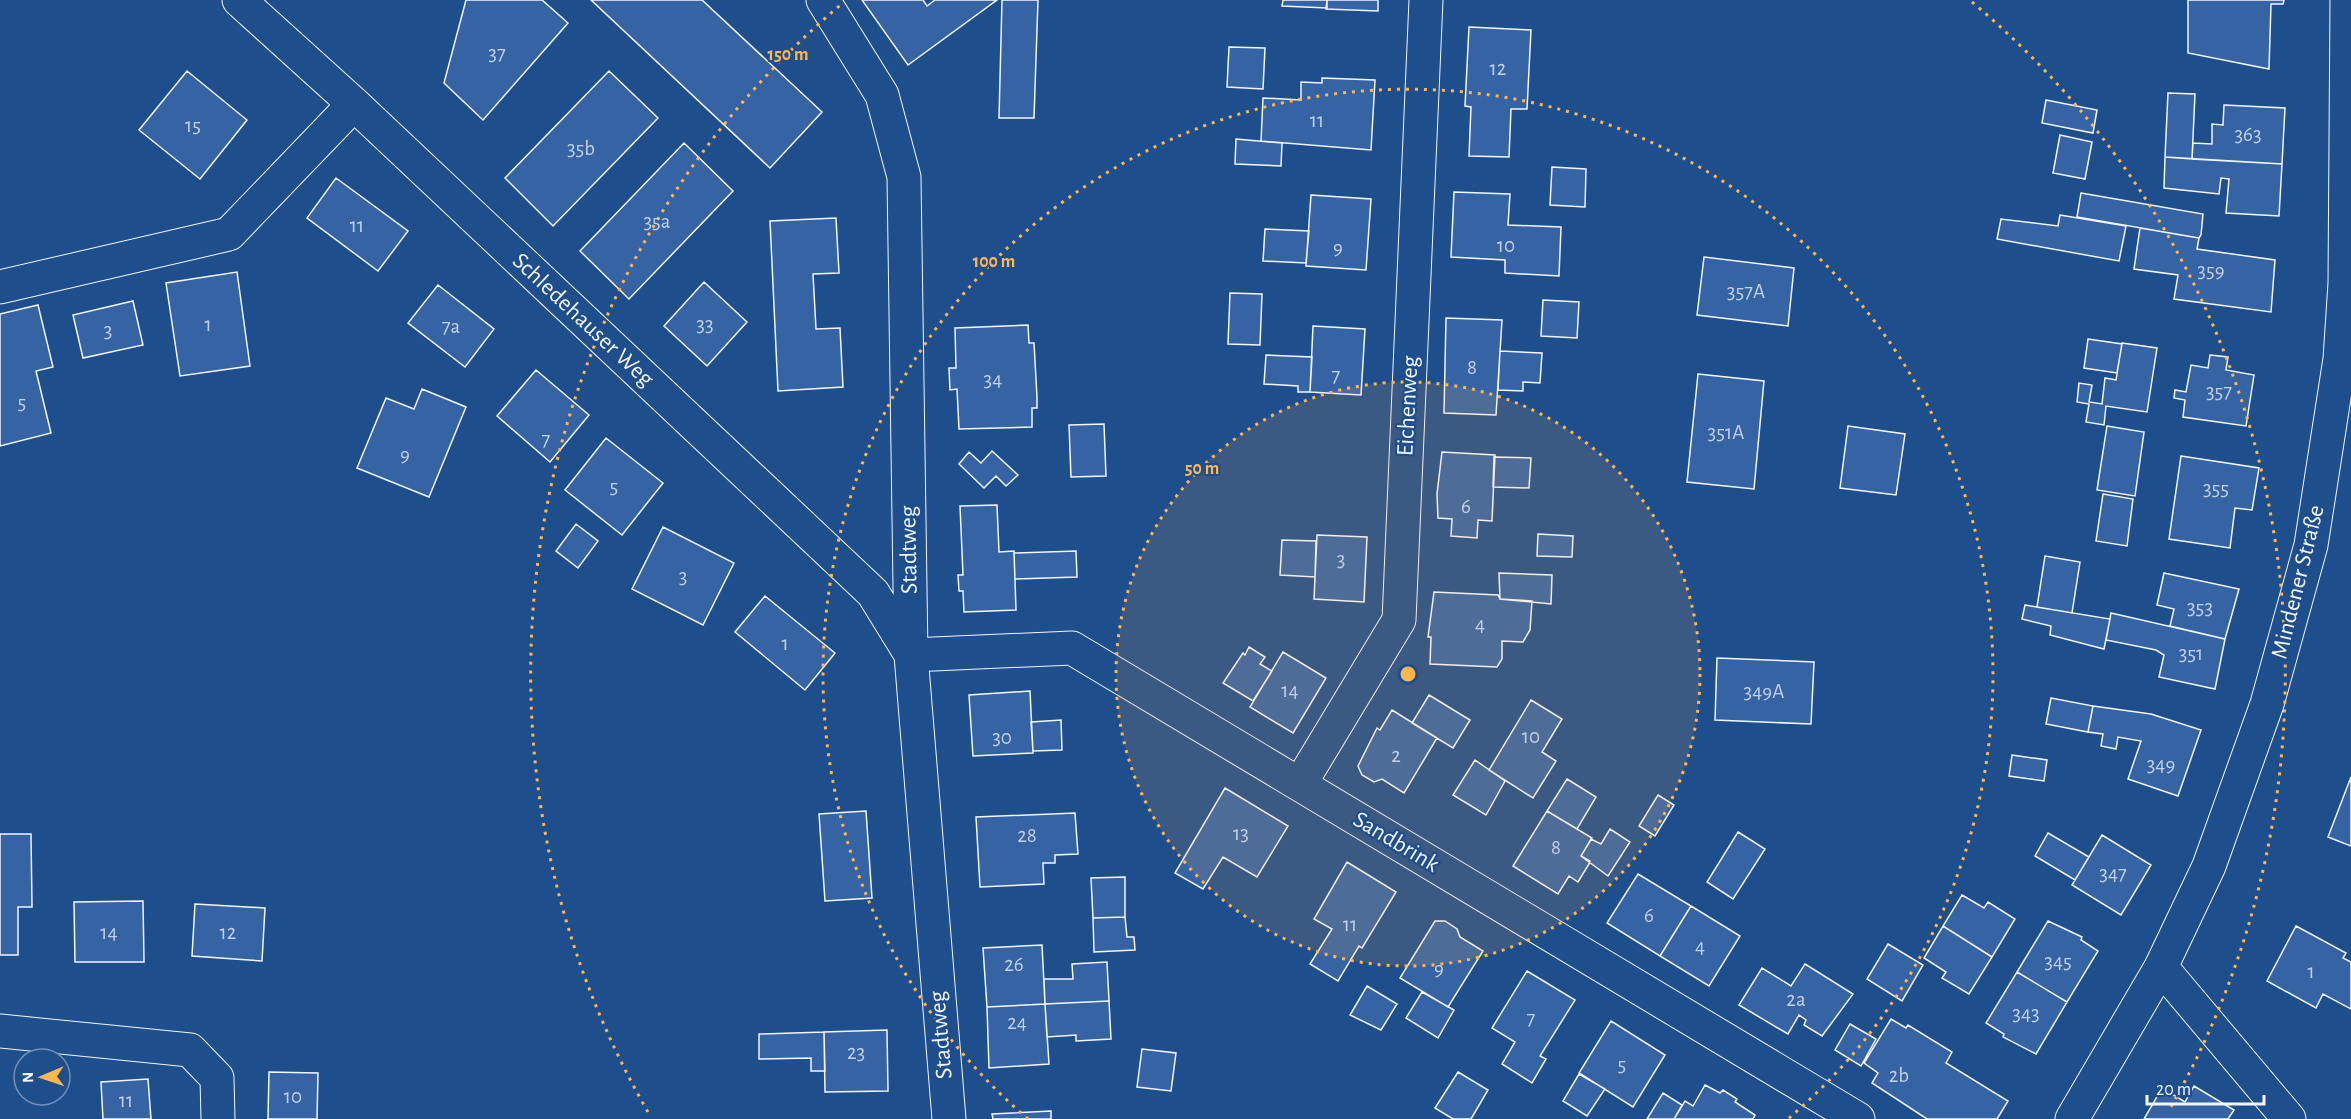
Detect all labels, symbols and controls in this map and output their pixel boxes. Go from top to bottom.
house number: 37 [488,43,506,64]
text: 150 m [768,46,808,64]
house number: 12 [1490,58,1506,79]
house number: 11 [1310,110,1324,131]
house number: 15 [185,115,201,136]
house number: 363 [2234,124,2262,145]
house number: 35b [567,138,595,159]
house number: 35a [643,211,671,232]
house number: 11 [350,215,364,236]
house number: 10 [1497,235,1515,256]
house number: 9 [1333,237,1343,258]
street label: Schledehauser Weg [508,249,658,392]
text: 100 m [973,253,1015,271]
house number: 359 [2197,260,2225,281]
house number: 357A [1727,281,1765,302]
house number: 1 [204,314,212,335]
house number: 33 [696,314,714,335]
house number: 7a [442,316,461,337]
house number: 3 [104,320,112,341]
street label: Eichenweg [1393,355,1423,457]
house number: 8 [1467,357,1477,378]
house number: 7 [1332,365,1341,386]
house number: 34 [984,369,1002,390]
house number: 357 [2206,381,2232,402]
house number: 5 [18,392,26,413]
house number: 351A [1708,422,1744,443]
house number: 7 [542,429,551,450]
house number: 9 [400,444,410,465]
text: 50 m [1185,460,1219,478]
house number: 5 [610,476,618,497]
house number: 355 [2203,478,2229,499]
house number: 6 [1461,496,1471,517]
street label: Mindener Straße [2267,503,2329,661]
street label: Stadtweg [896,505,922,594]
house number: 3 [1337,549,1345,570]
house number: 3 [679,566,687,587]
house number: 353 [2187,597,2213,618]
house number: 4 [1475,614,1485,635]
house number: 1 [781,633,789,654]
house number: 351 [2179,643,2203,664]
centre of rings [1398,664,1418,684]
house number: 14 [1281,680,1299,701]
house number: 349A [1744,681,1784,702]
house number: 10 [1522,726,1540,747]
house number: 30 [992,727,1012,748]
house number: 2 [1391,745,1401,766]
house number: 349 [2147,754,2175,775]
street label: Sandbrink [1349,807,1443,877]
house number: 13 [1233,823,1249,844]
house number: 28 [1017,825,1037,846]
house number: 8 [1551,837,1561,858]
house number: 347 [2099,863,2127,884]
house number: 6 [1644,905,1654,926]
house number: 11 [1343,914,1357,935]
house number: 14 [100,922,118,943]
house number: 12 [220,922,236,943]
house number: 4 [1695,936,1705,957]
house number: 345 [2044,951,2072,972]
house number: 26 [1004,954,1024,975]
house number: 9 [1434,958,1444,979]
house number: 1 [2307,961,2315,982]
house number: 2a [1786,989,1806,1010]
street label: Stadtweg [925,990,957,1080]
house number: 343 [2012,1003,2040,1024]
house number: 7 [1527,1008,1536,1029]
house number: 24 [1007,1012,1027,1033]
house number: 23 [847,1042,865,1063]
north arrow [12,1047,72,1107]
house number: 5 [1618,1054,1626,1075]
house number: 2b [1889,1065,1909,1086]
scale bar [2147,1068,2264,1106]
text: N [20,1072,36,1083]
text: 20 m [2156,1081,2191,1099]
house number: 10 [284,1086,302,1107]
house number: 11 [119,1090,133,1111]

